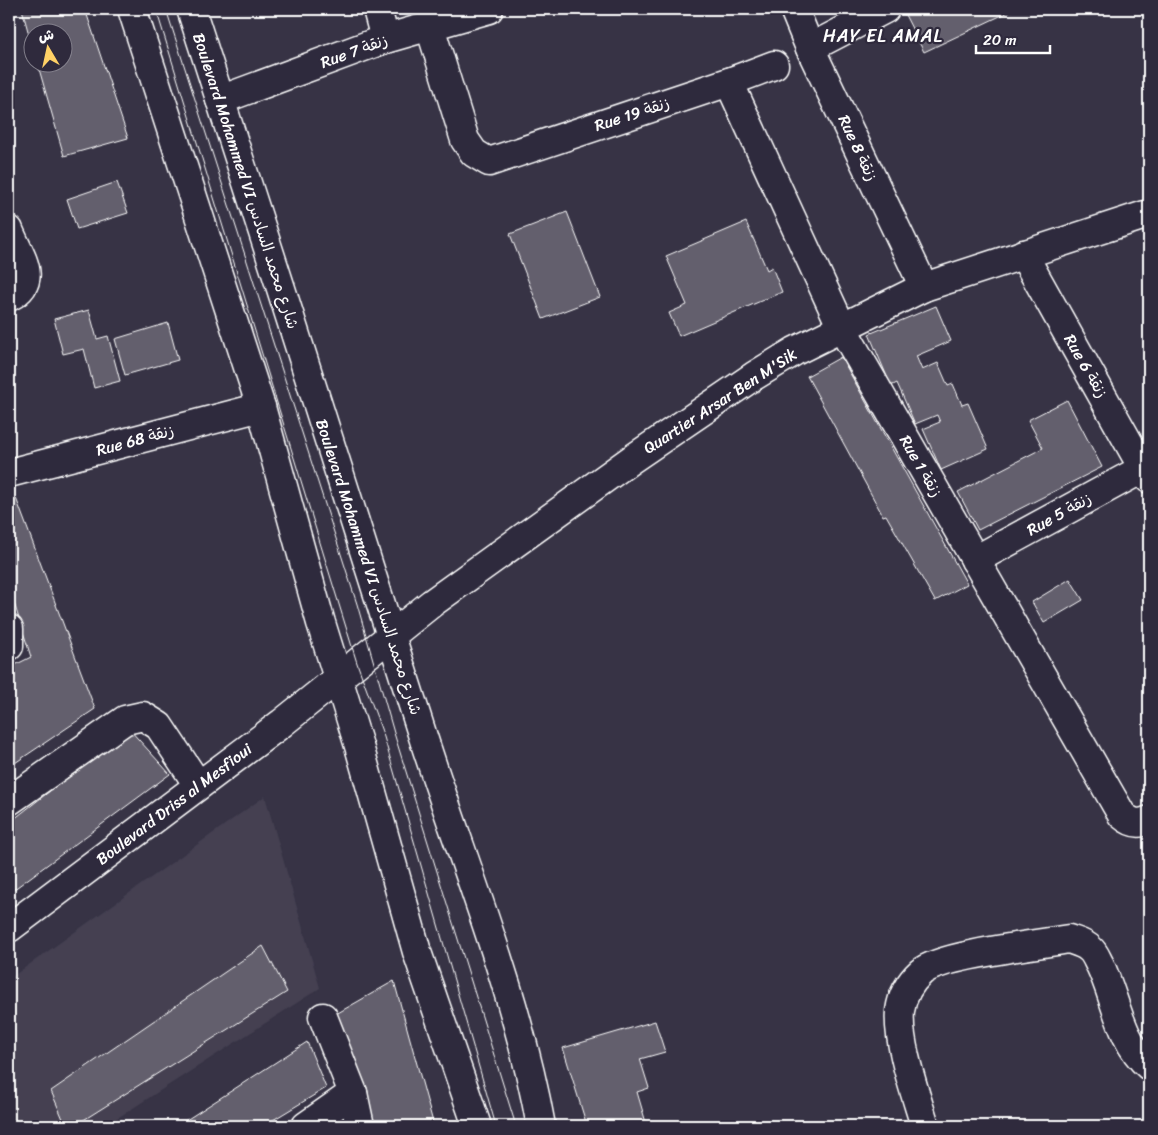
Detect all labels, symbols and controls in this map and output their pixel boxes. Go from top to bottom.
district label: HAY EL AMAL [823,20,943,52]
north arrow [22,22,72,72]
text: ش [36,22,56,49]
scale bar [976,22,1049,54]
street label: Rue 7 زنقة [316,25,392,77]
text: 20 m [983,27,1017,53]
street label: Boulevard Mohammed VI شارع محمد السادس [184,29,308,333]
street label: Rue 19 زنقة [591,88,673,140]
street label: Rue 8 زنقة [830,110,886,186]
street label: Rue 6 زنقة [1056,328,1116,404]
street label: Quartier Arsar Ben M'Sik [637,340,803,462]
street label: Boulevard Mohammed VI شارع محمد السادس [307,415,431,719]
street label: Rue 68 زنقة [93,416,177,464]
street label: Rue 1 زنقة [891,429,951,503]
street label: Rue 5 زنقة [1021,484,1097,544]
street label: Boulevard Driss al Mesfioui [89,735,259,873]

